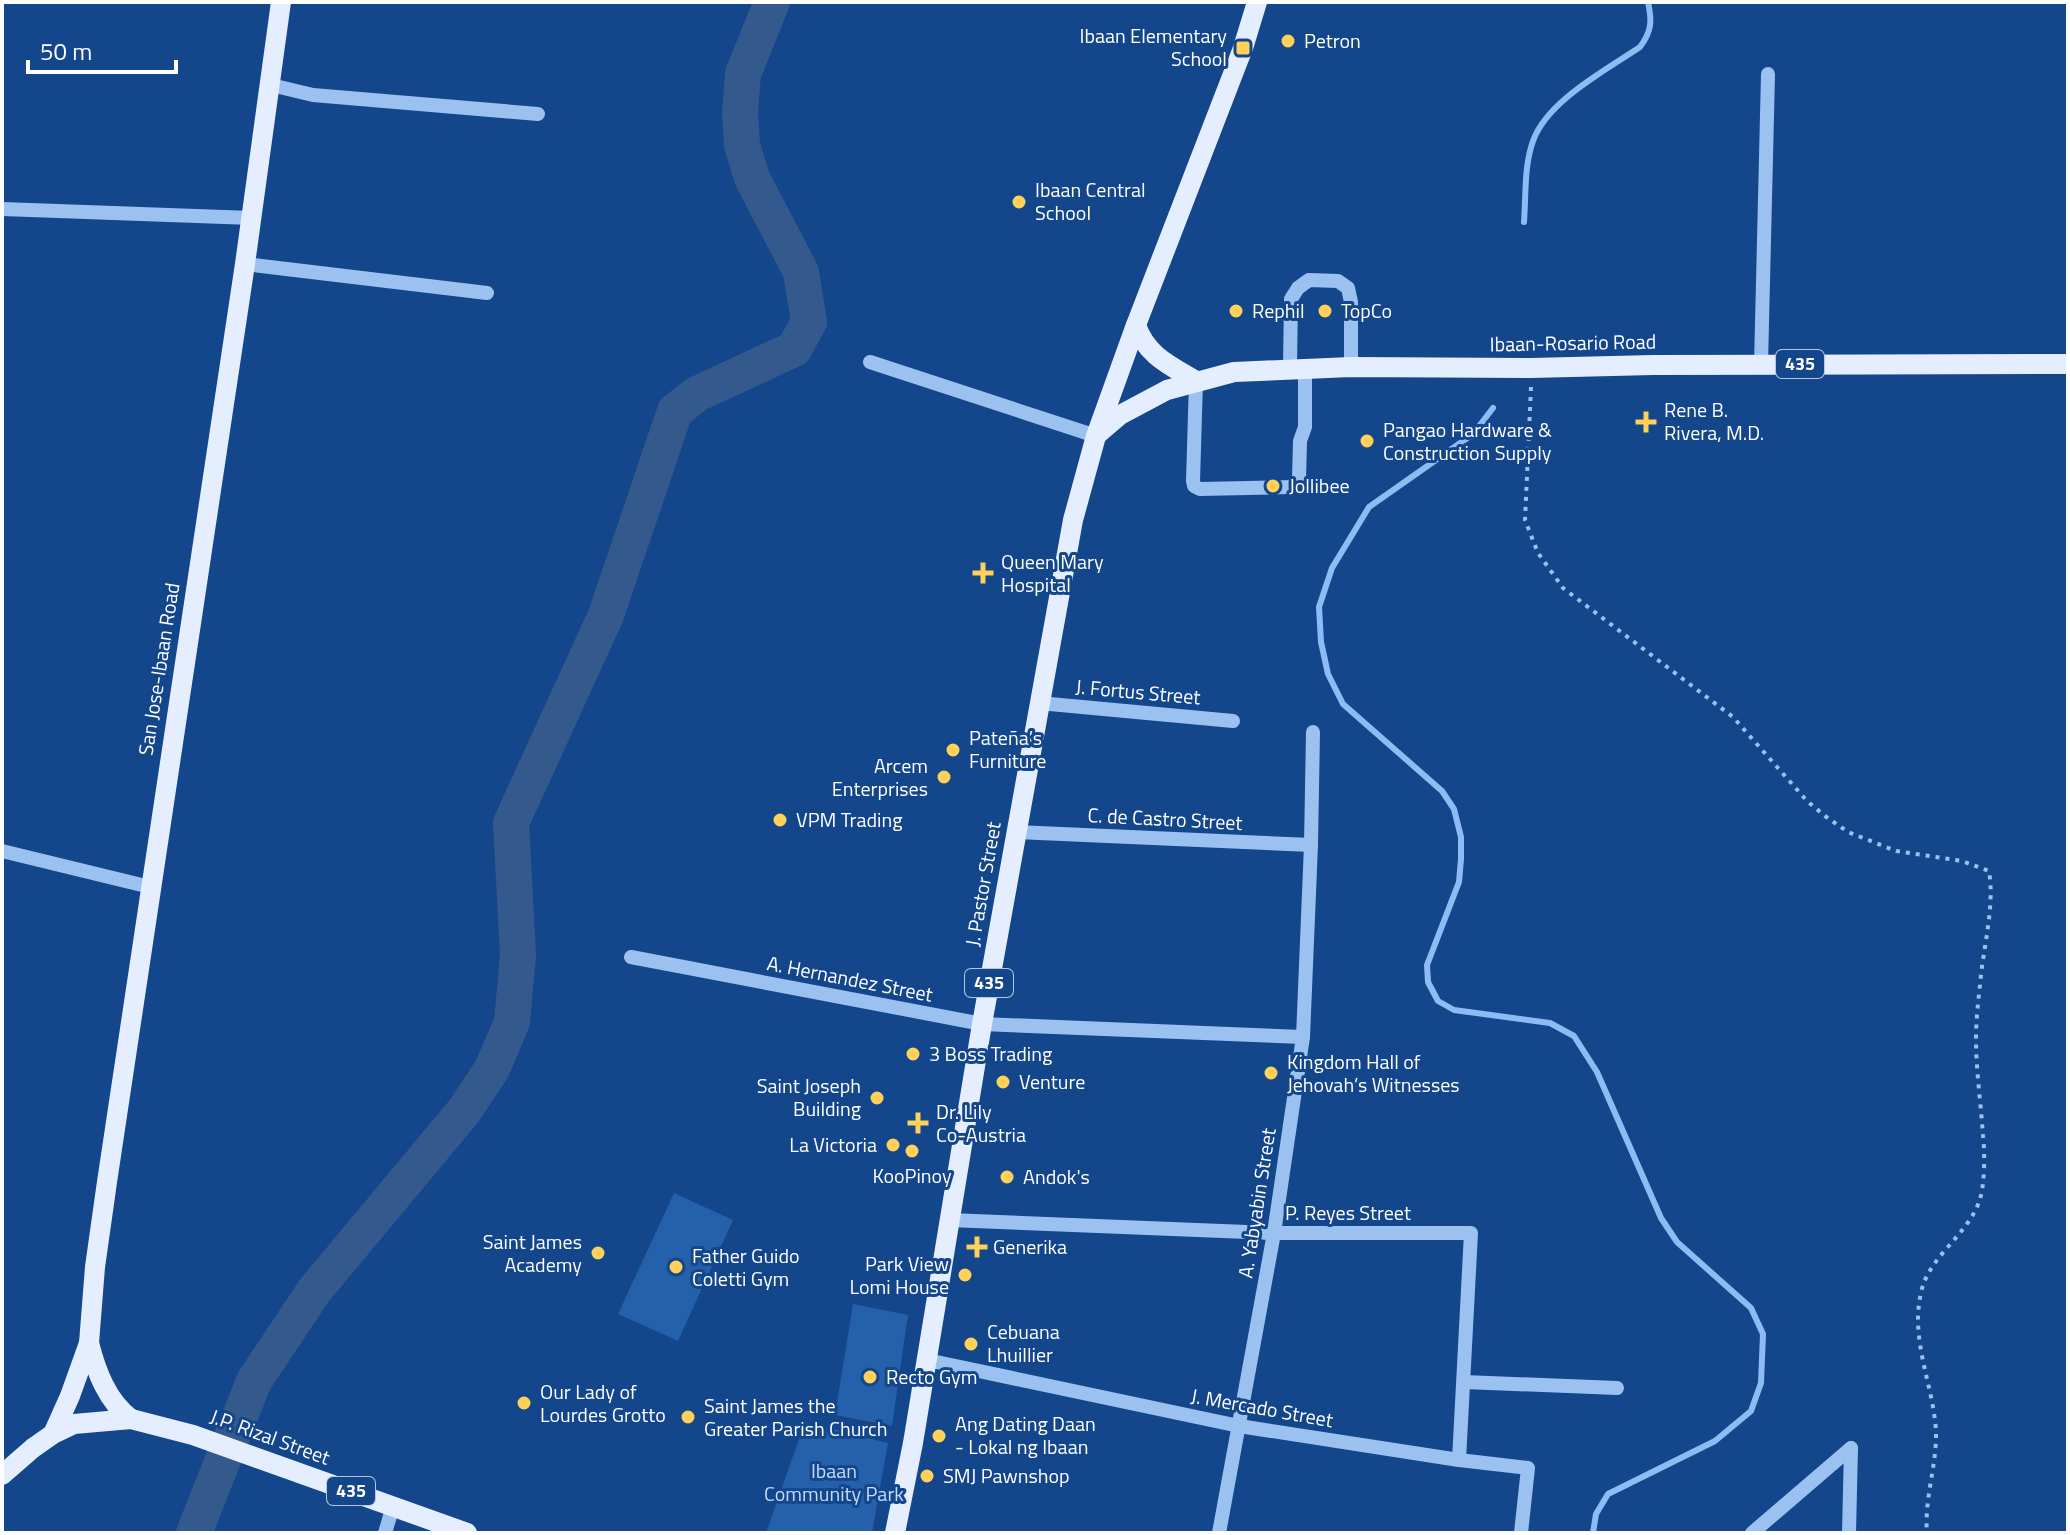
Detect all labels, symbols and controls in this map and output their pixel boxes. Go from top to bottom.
place label: Ibaan Elementary School [1079,20,1227,74]
scale bar [28,24,176,74]
place label: Petron [1304,25,1361,56]
marker: Petron [1279,32,1297,50]
text: 50 m [40,33,92,69]
marker: Ibaan Elementary School [1234,39,1252,57]
place label: Ibaan Central School [1035,174,1146,228]
marker: Ibaan Central School [1010,193,1028,211]
place label: Rephil [1252,295,1305,326]
place label: TopCo [1341,295,1392,326]
marker: Rephil [1227,302,1245,320]
marker: TopCo [1316,302,1334,320]
street label: Ibaan-Rosario Road [1489,326,1657,359]
road number: 435 [1776,350,1824,378]
place label: Rene B. Rivera, M.D. [1664,394,1764,448]
marker: Rene B. Rivera, M.D. [1635,411,1657,433]
place label: Pangao Hardware & Construction Supply [1383,414,1552,468]
marker: Pangao Hardware & Construction Supply [1358,432,1376,450]
place label: Jollibee [1289,470,1350,501]
marker: Jollibee [1264,477,1282,495]
place label: Queen Mary Hospital [1001,546,1104,600]
marker: Queen Mary Hospital [972,562,994,584]
street label: San Jose-Ibaan Road [130,580,187,757]
street label: J. Fortus Street [1074,671,1202,712]
place label: Pateña’s Furniture [969,722,1046,776]
marker: Pateña’s Furniture [944,741,962,759]
place label: Arcem Enterprises [832,750,928,804]
marker: Arcem Enterprises [935,768,953,786]
street label: C. de Castro Street [1087,799,1243,838]
place label: VPM Trading [796,804,902,835]
marker: VPM Trading [771,811,789,829]
street label: J. Pastor Street [956,819,1009,949]
street label: A. Hernandez Street [765,947,936,1010]
road number: 435 [965,969,1013,997]
place label: 3 Boss Trading [929,1038,1052,1069]
marker: 3 Boss Trading [904,1045,922,1063]
place label: Kingdom Hall of Jehovah’s Witnesses [1287,1046,1460,1100]
marker: Kingdom Hall of Jehovah’s Witnesses [1262,1064,1280,1082]
place label: Venture [1019,1066,1085,1097]
place label: Saint Joseph Building [757,1070,861,1124]
marker: Venture [994,1073,1012,1091]
marker: Saint Joseph Building [868,1089,886,1107]
place label: Dr. Lily Co-Austria [936,1096,1026,1150]
marker: Dr. Lily Co-Austria [907,1112,929,1134]
street label: A. Yabyabin Street [1229,1126,1284,1280]
place label: La Victoria [789,1129,877,1160]
marker: La Victoria [884,1136,902,1154]
marker: KooPinoy [903,1142,921,1160]
place label: KooPinoy [872,1160,952,1191]
place label: Andok's [1023,1161,1090,1192]
marker: Andok's [998,1168,1016,1186]
street label: P. Reyes Street [1285,1197,1411,1228]
place label: Saint James Academy [483,1226,582,1280]
place label: Generika [993,1231,1067,1262]
marker: Generika [968,1238,986,1256]
place label: Father Guido Coletti Gym [692,1240,800,1294]
marker: Saint James Academy [589,1244,607,1262]
place label: Park View Lomi House [849,1248,949,1302]
marker: Father Guido Coletti Gym [667,1258,685,1276]
marker: Park View Lomi House [956,1266,974,1284]
place label: Cebuana Lhuillier [987,1316,1060,1370]
marker: Cebuana Lhuillier [962,1335,980,1353]
place label: Recto Gym [886,1361,978,1392]
marker: Recto Gym [861,1368,879,1386]
place label: Our Lady of Lourdes Grotto [540,1376,666,1430]
street label: J. Mercado Street [1189,1380,1336,1435]
place label: Saint James the Greater Parish Church [704,1390,888,1444]
marker: Our Lady of Lourdes Grotto [515,1394,533,1412]
street label: J.P. Rizal Street [206,1401,334,1473]
marker: Saint James the Greater Parish Church [679,1408,697,1426]
place label: Ang Dating Daan - Lokal ng Ibaan [955,1408,1096,1462]
marker: Ang Dating Daan - Lokal ng Ibaan [930,1427,948,1445]
park label: Ibaan Community Park [764,1455,904,1509]
place label: SMJ Pawnshop [943,1460,1070,1491]
marker: SMJ Pawnshop [918,1467,936,1485]
road number: 435 [327,1477,375,1505]

